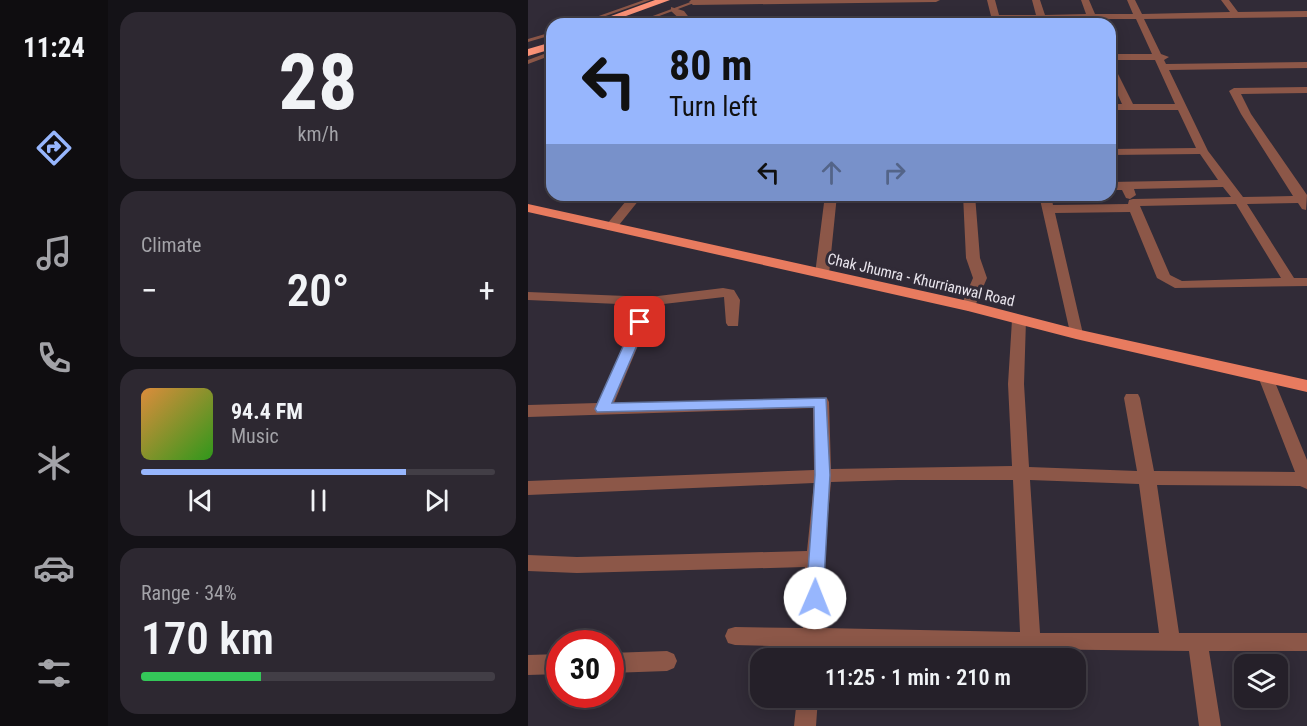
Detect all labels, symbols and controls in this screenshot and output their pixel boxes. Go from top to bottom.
text: 11:24 [23,32,85,64]
text: 28 [279,37,357,128]
text: 80 m [669,41,752,90]
icon: left [570,42,648,120]
text: Turn left [669,91,758,123]
text: km/h [297,122,339,146]
icon: directions [33,127,75,169]
icon: left [752,156,785,189]
icon: ahead [815,156,848,189]
icon: right [878,156,911,189]
icon: music [33,232,75,274]
text: Climate [141,233,201,257]
street label: Chak Jhumra - Khurrianwal Road [825,250,1017,310]
text: 20° [287,264,349,317]
text: − [141,271,158,310]
text: + [479,271,495,310]
pin [614,296,665,347]
icon: arrive [623,305,656,338]
icon: phone [33,337,75,379]
text: 94.4 FM [231,399,303,424]
text: Music [231,424,279,448]
icon: climate [33,442,75,484]
icon: previous [184,484,217,517]
icon: pause [302,484,335,517]
icon: next [420,484,453,517]
icon: car [33,547,75,589]
position arrow [783,566,847,630]
text: Range · 34% [141,581,237,605]
text: 170 km [141,612,274,665]
speed limit sign: 30 [546,630,624,708]
icon: filters [33,652,75,694]
map controls [1234,654,1288,708]
button: layers [1234,654,1288,708]
text: 11:25 · 1 min · 210 m [825,665,1011,690]

